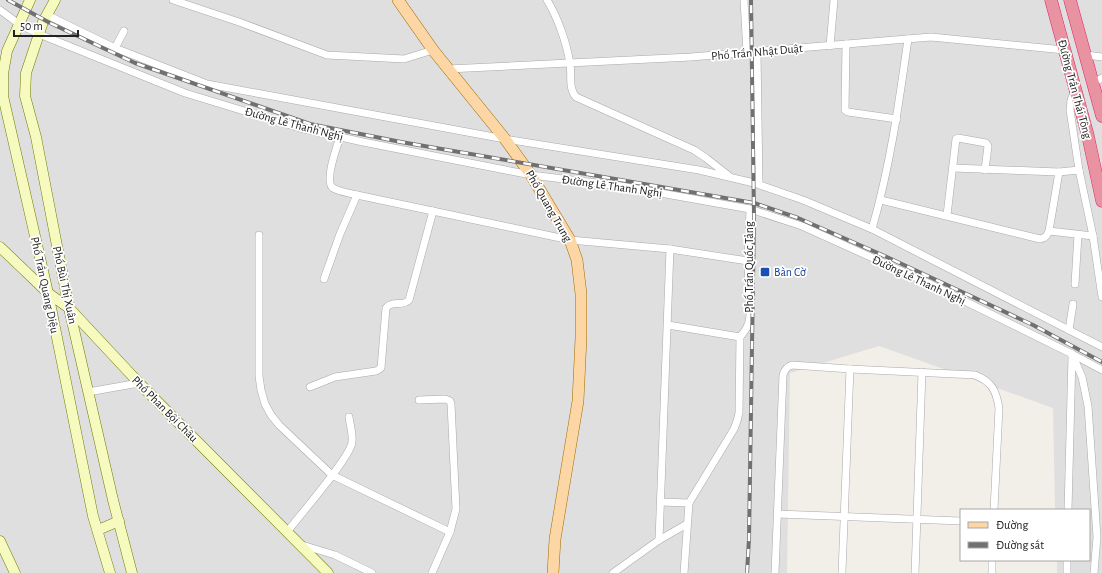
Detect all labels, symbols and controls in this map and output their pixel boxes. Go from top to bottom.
scale bar [14,12,78,38]
text: 50 m [20,20,43,32]
street label: Đường Trần Thái Tông [1056,38,1094,140]
street label: Phố Trần Nhật Duật [711,42,803,62]
street label: Đường Lê Thanh Nghị [243,105,345,143]
street label: Phố Quang Trung [523,168,574,245]
street label: Đường Lê Thanh Nghị [561,173,663,199]
street label: Phố Trần Quốc Tảng [743,221,756,313]
street label: Phố Trần Quang Diệu [28,236,61,335]
street label: Phố Bùi Thị Xuân [51,245,79,325]
street label: Đường Lê Thanh Nghị [871,253,967,307]
marker: Bàn Cờ [759,266,771,278]
place label: Bàn Cờ [774,266,807,278]
street label: Phố Phan Bội Châu [130,374,200,444]
legend [960,509,1090,561]
text: Đường [996,519,1029,531]
text: Đường sắt [996,539,1044,551]

